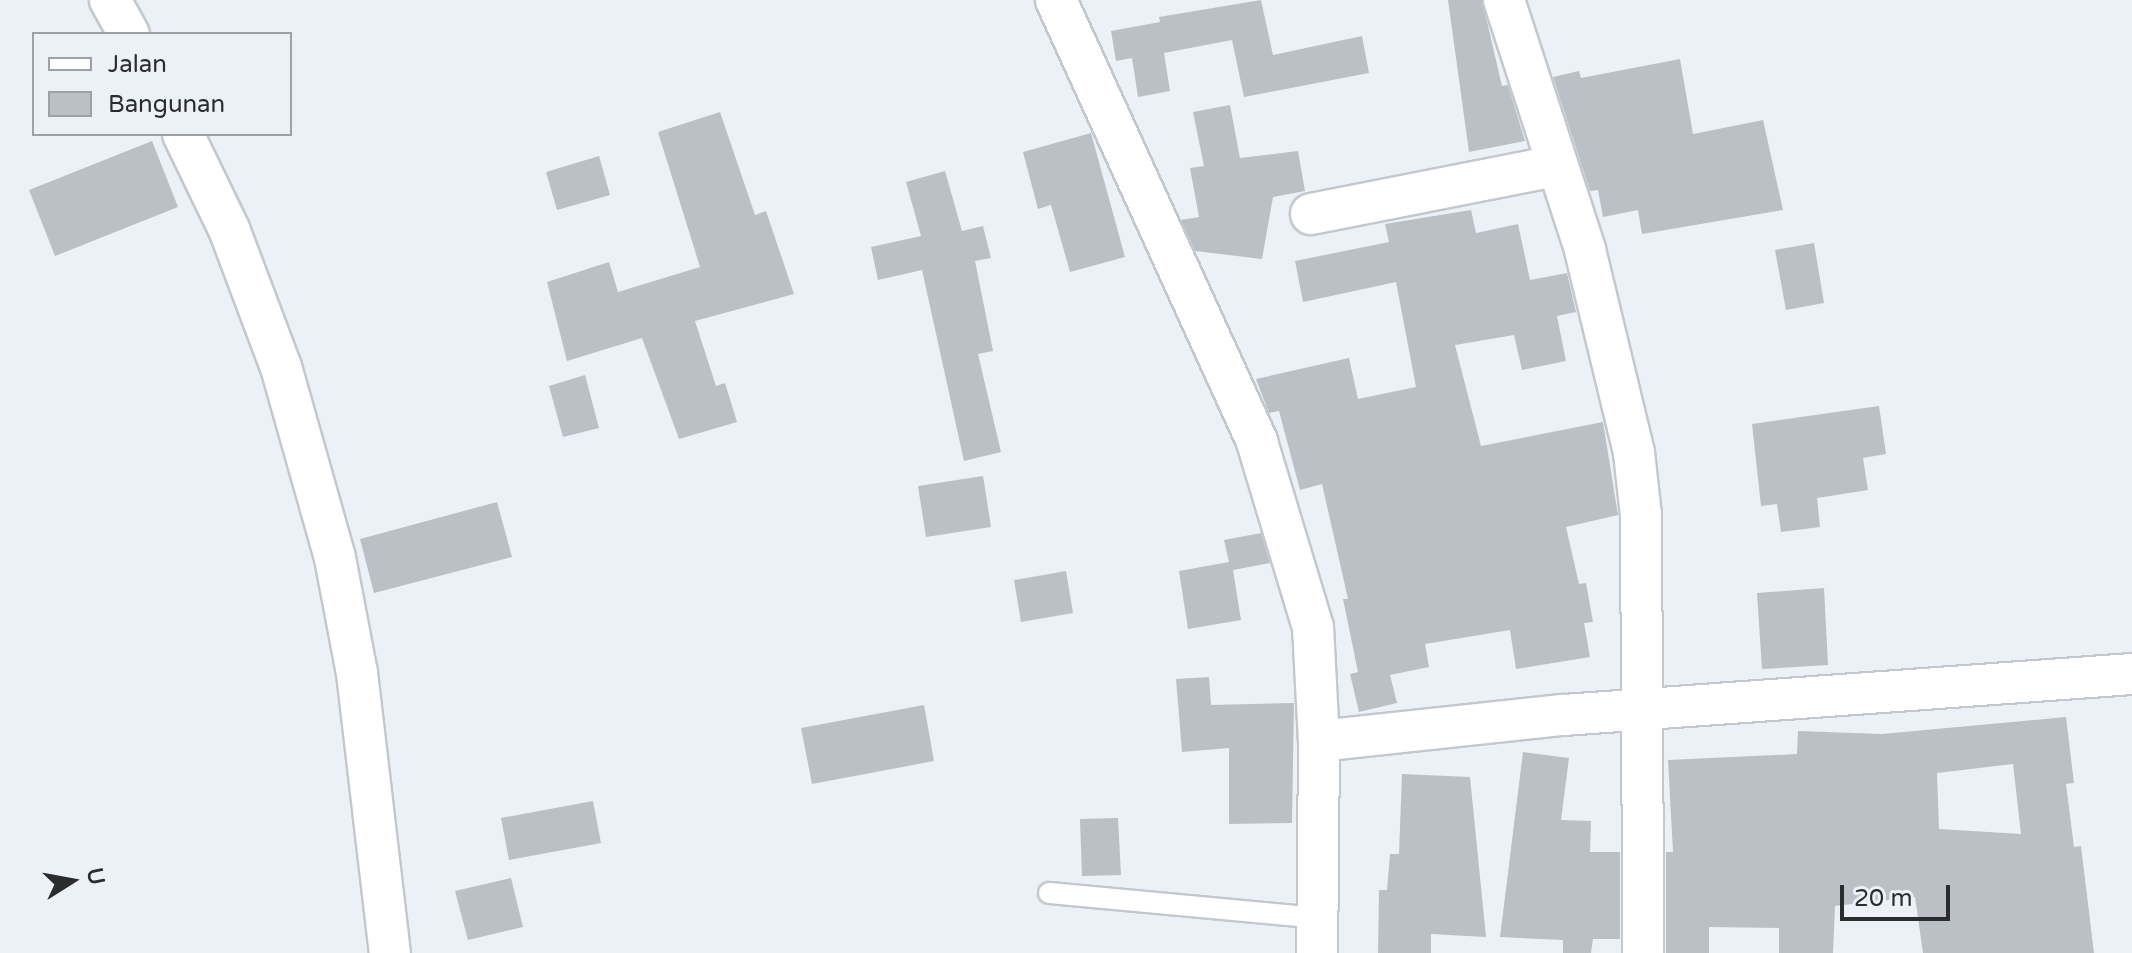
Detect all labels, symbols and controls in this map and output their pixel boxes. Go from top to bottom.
legend [32,32,292,136]
text: Jalan [108,50,167,79]
text: Bangunan [108,90,225,119]
north arrow [32,841,112,921]
text: U [81,866,110,887]
scale bar [1844,869,1954,919]
text: 20 m [1854,884,1912,913]

